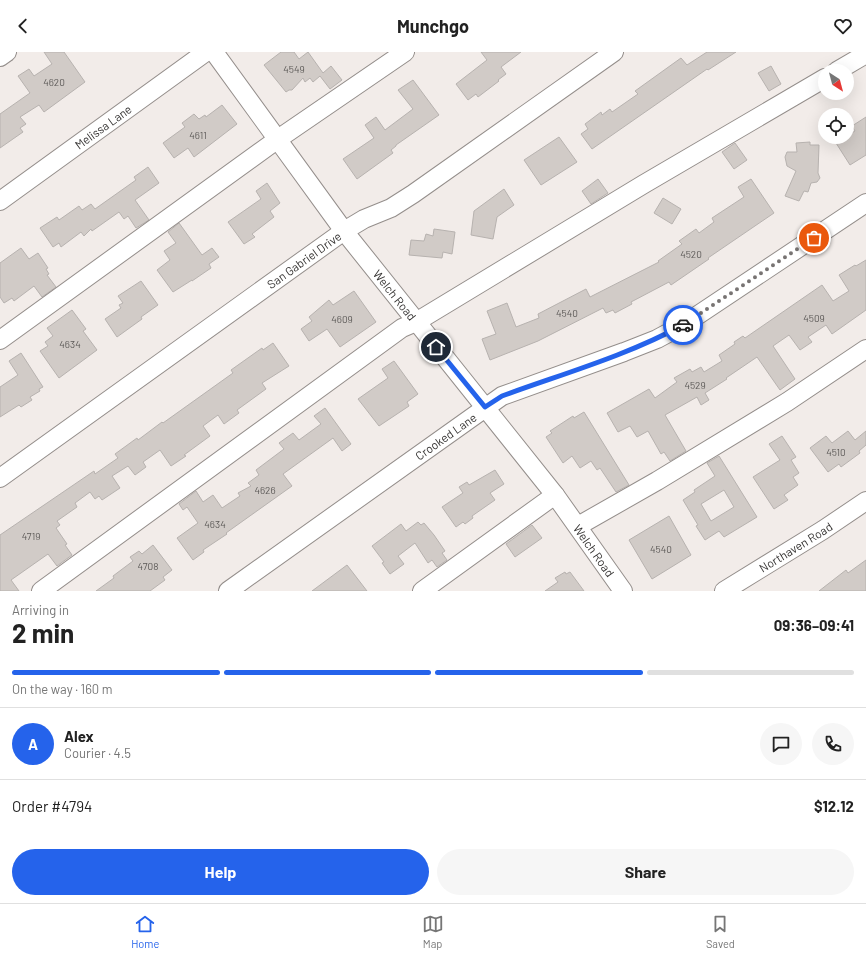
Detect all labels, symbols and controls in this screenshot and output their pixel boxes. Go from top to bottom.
icon: back [12,15,34,37]
text: Munchgo [397,15,469,37]
icon: heart [832,15,854,37]
house number: 4549 [283,63,305,75]
north arrow [818,64,854,100]
map controls [818,64,854,144]
house number: 4620 [43,76,65,88]
street label: Melissa Lane [72,101,134,152]
button: locate [818,108,854,144]
house number: 4611 [189,129,207,141]
pin [797,221,831,255]
icon: bag [803,227,825,249]
street label: San Gabriel Drive [264,229,344,291]
house number: 4520 [680,248,702,260]
street label: Welch Road [371,267,420,323]
courier [663,305,703,345]
house number: 4540 [556,307,578,319]
house number: 4509 [803,312,825,324]
house number: 4609 [331,313,353,325]
icon: car [672,314,694,336]
pin [419,330,453,364]
icon: home [425,336,447,358]
house number: 4634 [59,338,81,350]
house number: 4529 [684,379,706,391]
street label: Crooked Lane [412,410,479,463]
house number: 4510 [826,446,846,458]
house number: 4626 [254,484,276,496]
house number: 4634 [204,518,226,530]
street label: Northaven Road [756,519,835,575]
street label: Welch Road [571,521,617,579]
house number: 4719 [22,530,40,542]
house number: 4540 [650,543,672,555]
house number: 4708 [138,560,158,572]
text: Arriving in [12,602,69,618]
text: 09:36–09:41 [774,616,854,634]
text: 2 min [12,617,74,648]
text: On the way · 160 m [12,681,113,697]
button: chat [760,723,802,765]
button: phone [812,723,854,765]
text: Alex [64,727,94,745]
text: A [28,735,38,753]
text: Courier · 4.5 [64,745,131,761]
text: Order #4794 [12,797,92,815]
text: $12.12 [814,797,854,815]
button: Help [12,849,429,895]
button: Share [437,849,854,895]
tab: Home [131,913,159,950]
tab: Map [422,913,444,950]
tab: Saved [706,913,735,950]

